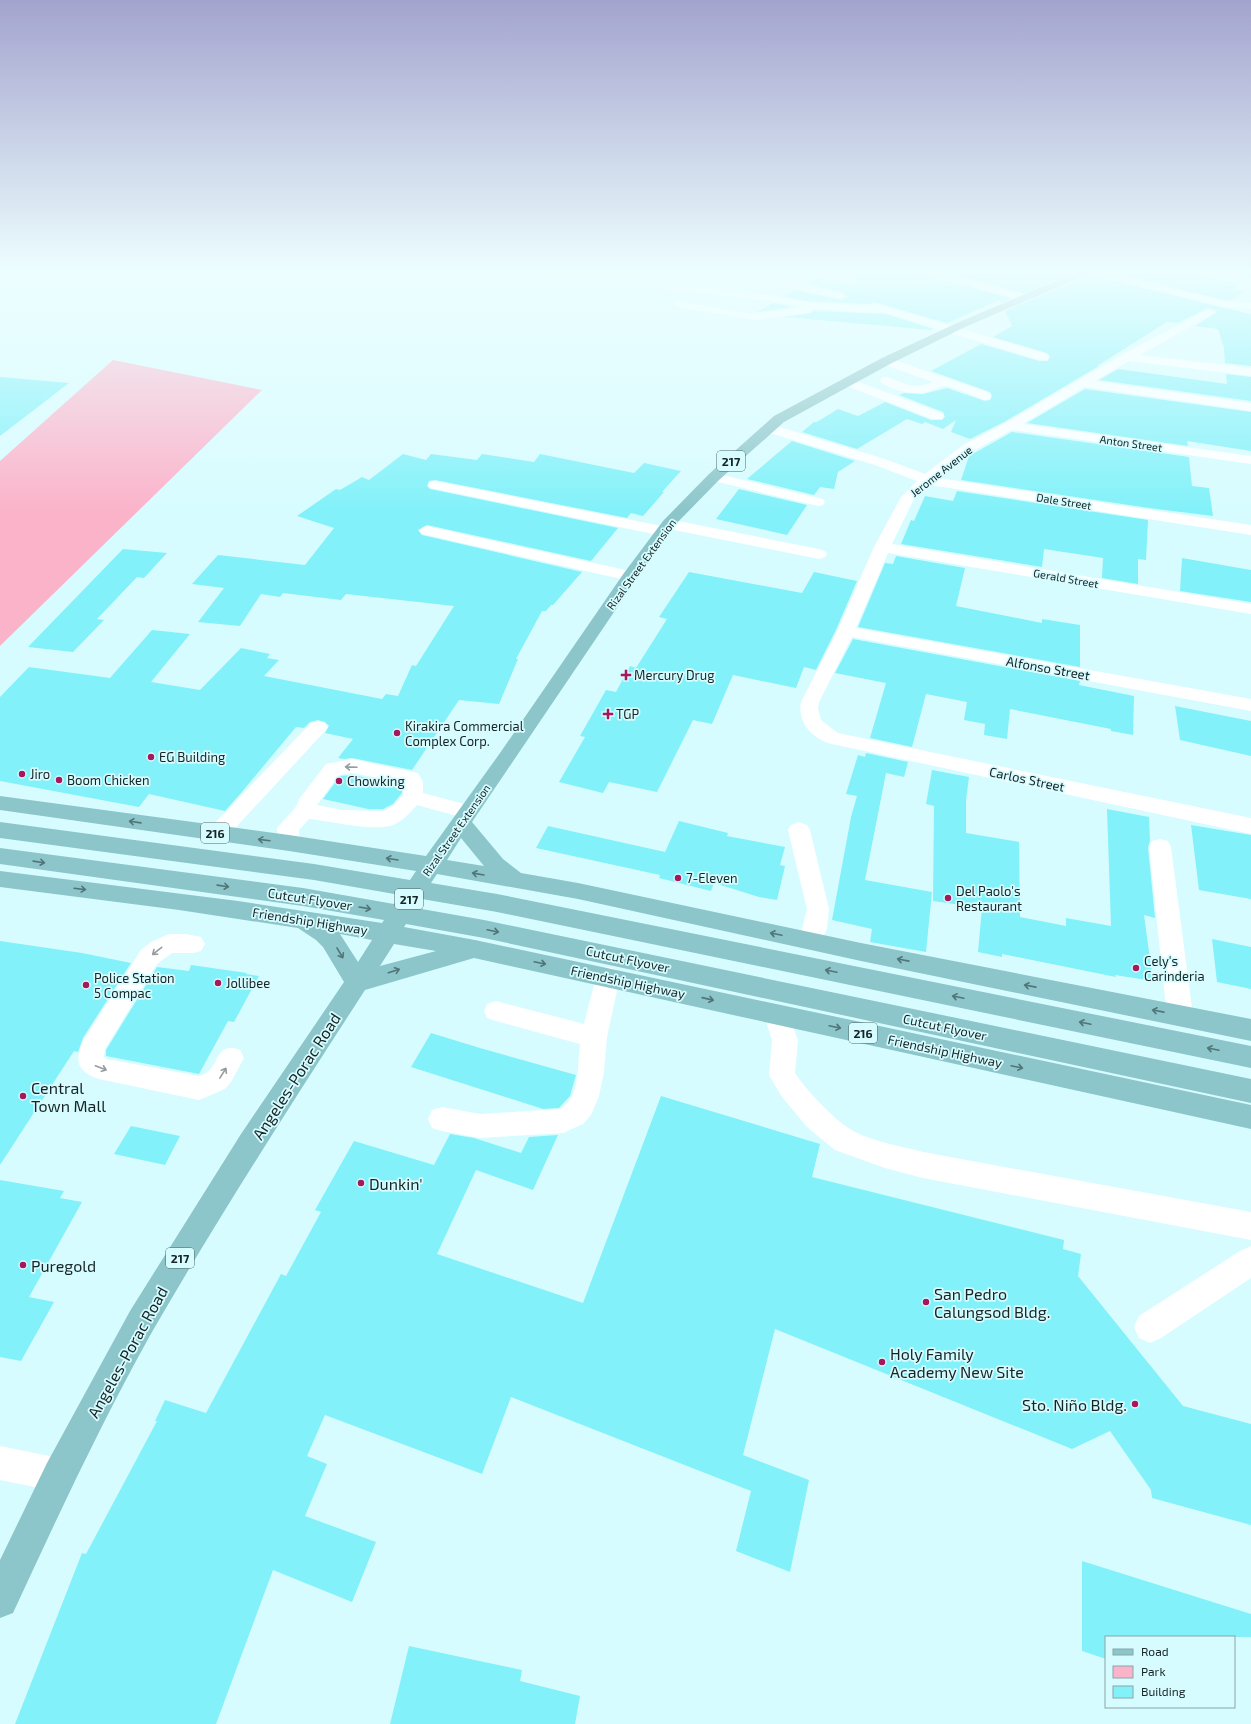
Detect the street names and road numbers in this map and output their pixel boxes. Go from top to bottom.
street label: Anton Street [1099,432,1163,454]
street label: Jerome Avenue [908,443,975,499]
road number: 217 [717,451,745,471]
street label: Dale Street [1036,490,1092,512]
street label: Rizal Street Extension [604,516,678,612]
street label: Gerald Street [1032,566,1100,590]
street label: Alfonso Street [1005,653,1091,683]
street label: Carlos Street [988,763,1066,795]
street label: Rizal Street Extension [419,782,493,878]
road number: 216 [201,823,229,843]
street label: Cutcut Flyover [267,884,353,914]
road number: 217 [395,889,423,909]
street label: Friendship Highway [251,904,369,938]
street label: Cutcut Flyover [585,942,671,976]
street label: Friendship Highway [569,962,687,1002]
street label: Angeles-Porac Road [248,1009,344,1143]
street label: Cutcut Flyover [902,1010,988,1044]
road number: 216 [849,1023,877,1043]
street label: Friendship Highway [886,1031,1004,1071]
road number: 217 [166,1248,194,1268]
street label: Angeles-Porac Road [83,1283,171,1421]

